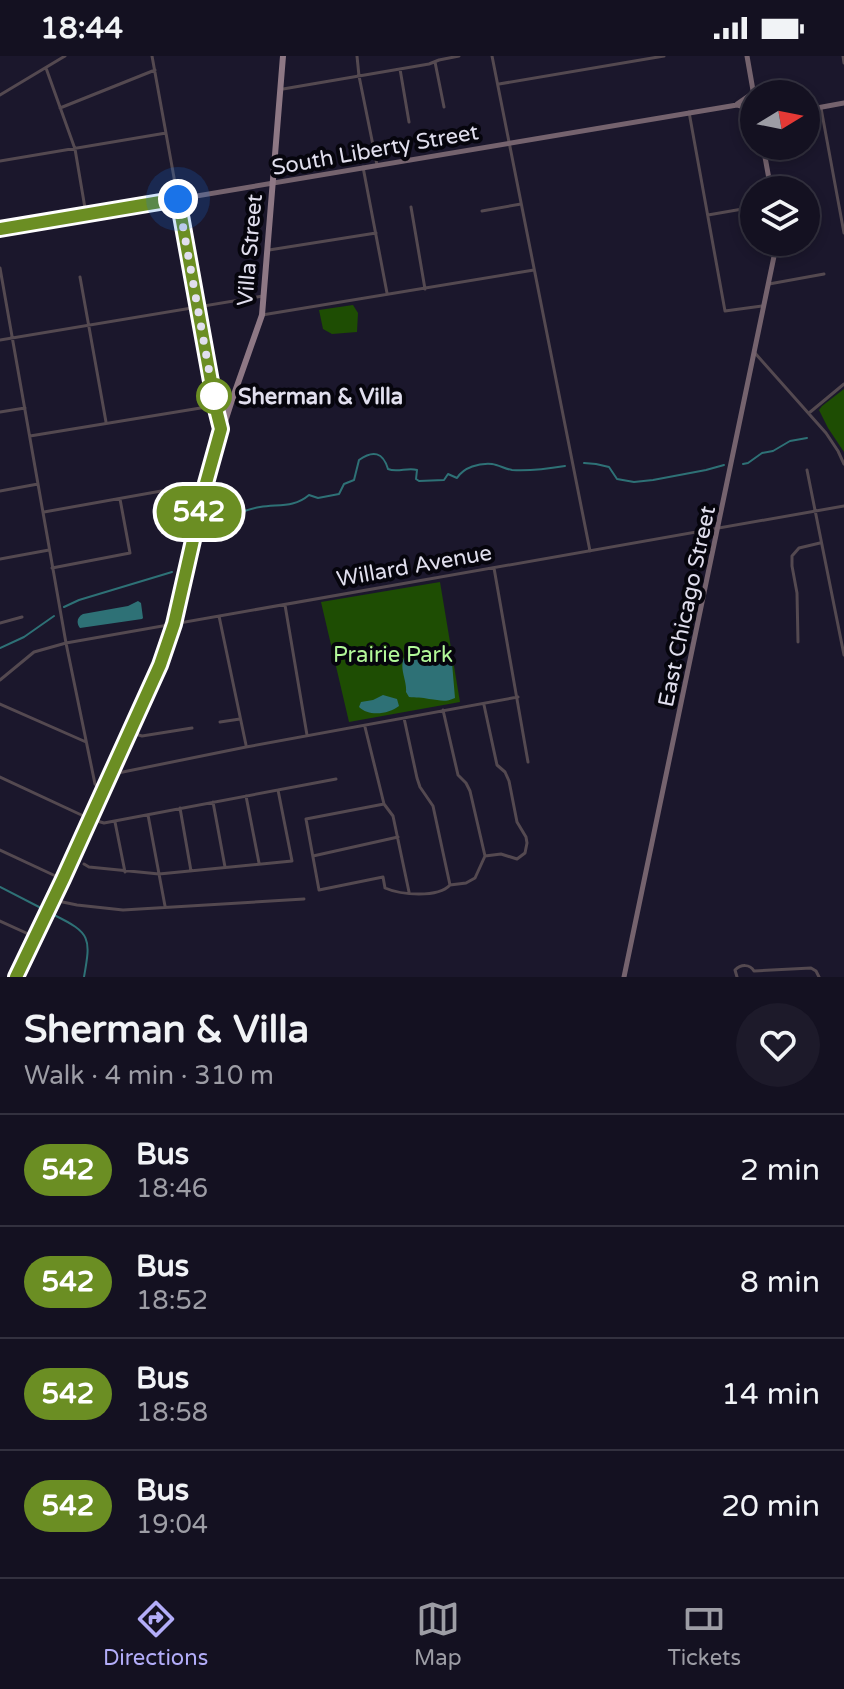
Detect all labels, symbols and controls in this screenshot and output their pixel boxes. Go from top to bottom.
text: 18:44 [40,10,123,47]
north arrow [740,80,820,160]
map controls [740,80,820,256]
street label: South Liberty Street [270,119,481,181]
button: layers [740,176,820,256]
your location [158,179,198,219]
street label: Villa Street [232,193,268,307]
marker: Sherman & Villa [197,379,231,413]
place label: Sherman & Villa [238,384,403,410]
line badge: 542 [153,486,245,538]
text: 542 [173,495,225,529]
street label: East Chicago Street [653,503,721,709]
street label: Willard Avenue [334,540,494,592]
park label: Prairie Park [333,642,453,668]
button: heart [736,1003,820,1087]
text: Sherman & Villa [24,1007,309,1053]
text: Walk · 4 min · 310 m [24,1060,274,1091]
text: Bus [136,1136,189,1173]
text: 2 min [740,1152,820,1189]
text: 542 [42,1153,94,1187]
text: 18:46 [136,1173,208,1204]
text: Bus [136,1248,189,1285]
text: 8 min [740,1264,820,1301]
text: 542 [42,1265,94,1299]
text: 18:52 [136,1285,208,1316]
text: Bus [136,1360,189,1397]
text: 14 min [721,1376,820,1413]
text: 542 [42,1377,94,1411]
text: 18:58 [136,1397,208,1428]
text: Bus [136,1472,189,1509]
text: 20 min [721,1488,820,1525]
text: 542 [42,1489,94,1523]
text: 19:04 [136,1509,208,1540]
tab: Directions [103,1597,208,1671]
tab: Map [414,1597,462,1671]
tab: Tickets [667,1597,741,1671]

